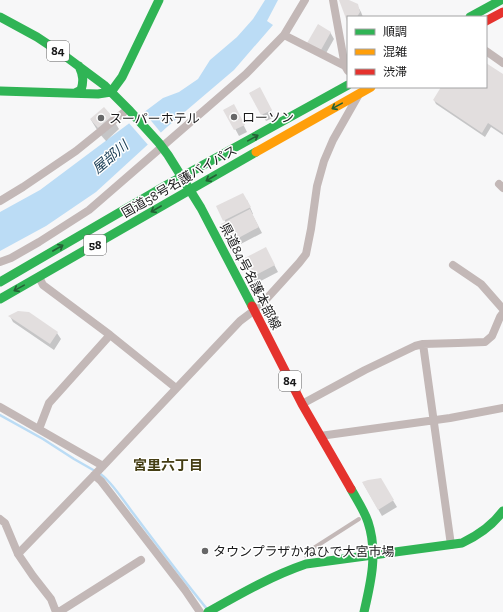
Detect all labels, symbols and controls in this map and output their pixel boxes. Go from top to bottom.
legend [347,16,487,88]
text: 順調 [383,25,407,39]
road number: 84 [47,41,69,61]
text: 混雑 [383,45,407,59]
text: 渋滞 [383,65,407,79]
one-way arrow [331,103,343,111]
place label: ローソン [242,110,294,125]
place label: スーパーホテル [109,111,200,126]
marker: ローソン [229,112,239,122]
marker: スーパーホテル [96,113,106,123]
one-way arrow [247,134,259,141]
water label: 屋部川 [89,136,133,177]
street label: 国道58号名護バイパス [119,142,239,221]
one-way arrow [205,174,217,182]
one-way arrow [150,206,162,214]
street label: 県道84号名護本部線 [217,220,284,332]
road number: 58 [84,235,106,255]
one-way arrow [52,244,64,252]
one-way arrow [14,285,26,292]
road number: 84 [279,371,301,391]
district label: 宮里六丁目 [133,457,203,474]
place label: タウンプラザかねひで大宮市場 [213,544,395,559]
marker: タウンプラザかねひで大宮市場 [200,546,210,556]

